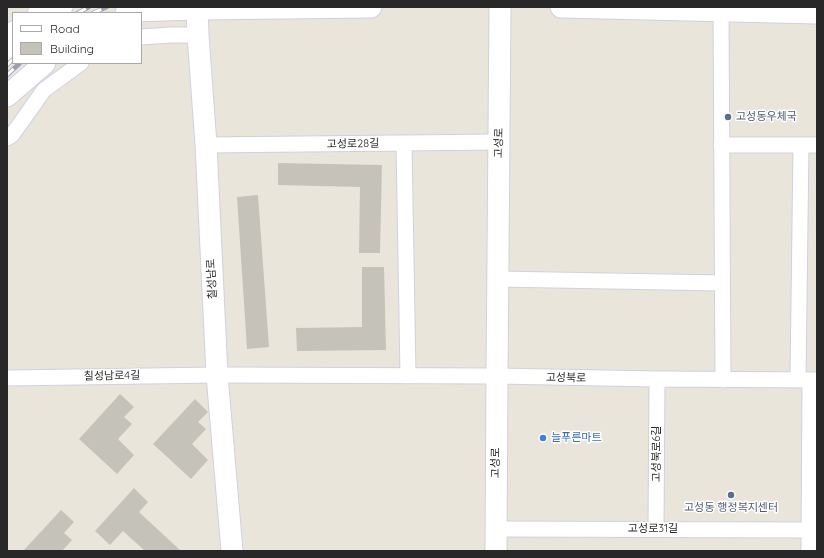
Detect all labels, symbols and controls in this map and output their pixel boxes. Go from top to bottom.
legend [12,12,142,64]
text: Road [50,21,80,36]
text: Building [50,41,94,56]
place label: 고성동우체국 [736,110,797,124]
marker: 고성동우체국 [723,112,733,122]
street label: 고성로 [492,128,506,158]
street label: 고성로28길 [327,137,379,151]
street label: 칠성남로 [204,258,220,300]
street label: 칠성남로4길 [84,369,140,383]
street label: 고성북로 [546,371,586,385]
street label: 고성북로6길 [650,426,664,482]
place label: 늘푸른마트 [551,431,602,445]
marker: 늘푸른마트 [538,433,548,443]
street label: 고성로 [489,448,503,478]
marker: 고성동 행정복지센터 [726,490,736,500]
place label: 고성동 행정복지센터 [684,501,778,515]
street label: 고성로31길 [628,522,678,536]

